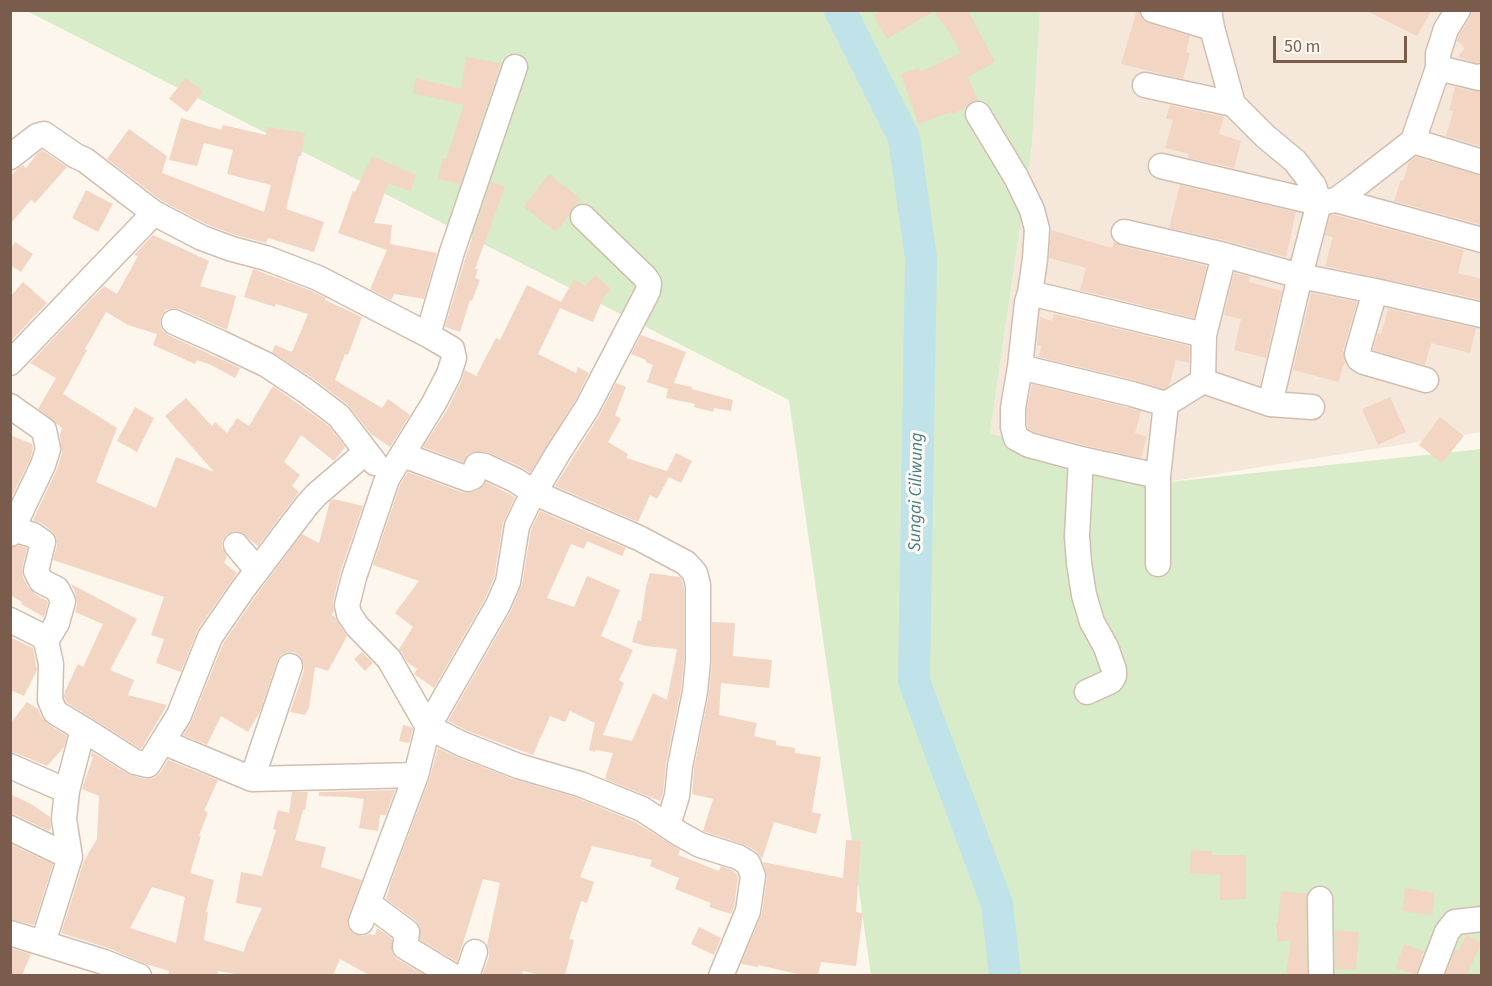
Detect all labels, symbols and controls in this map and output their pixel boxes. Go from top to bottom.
scale bar [1276,24,1410,62]
text: 50 m [1284,34,1320,59]
water label: Sungai Ciliwung [905,432,929,552]

